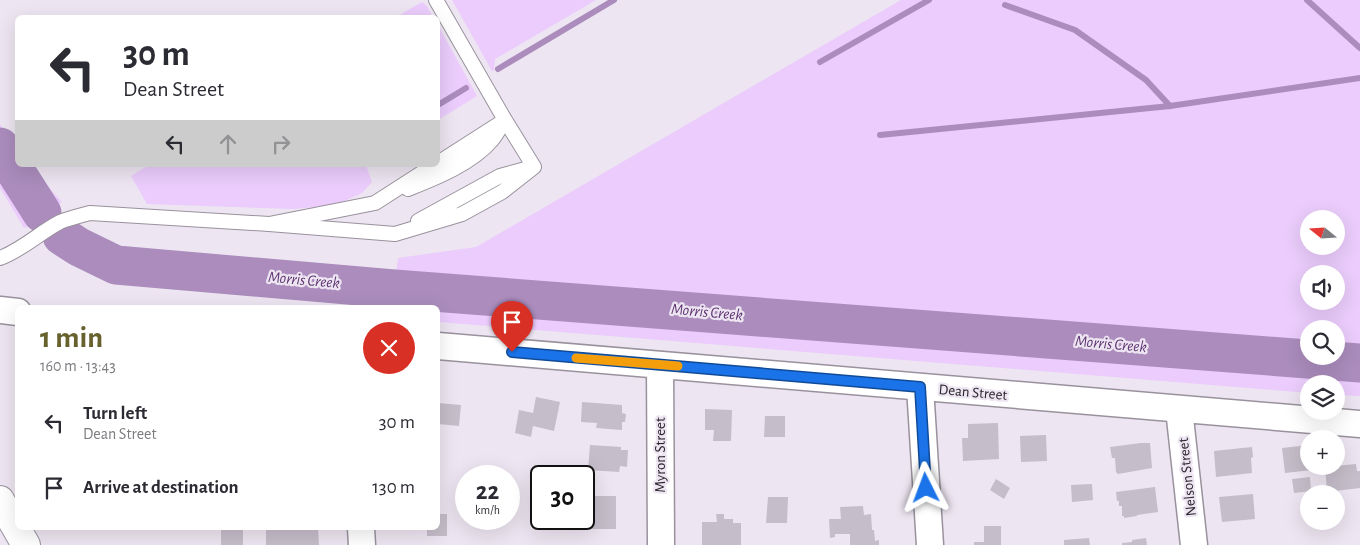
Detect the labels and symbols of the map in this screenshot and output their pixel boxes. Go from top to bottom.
north arrow [1300,210,1345,255]
water label: Morris Creek [267,269,340,291]
pin [491,301,533,352]
water label: Morris Creek [670,301,743,323]
water label: Morris Creek [1074,333,1147,355]
street label: Dean Street [938,382,1008,403]
street label: Myron Street [653,417,668,493]
street label: Nelson Street [1176,437,1199,517]
position arrow [899,461,951,513]
speed limit sign: 30 [530,465,595,530]

